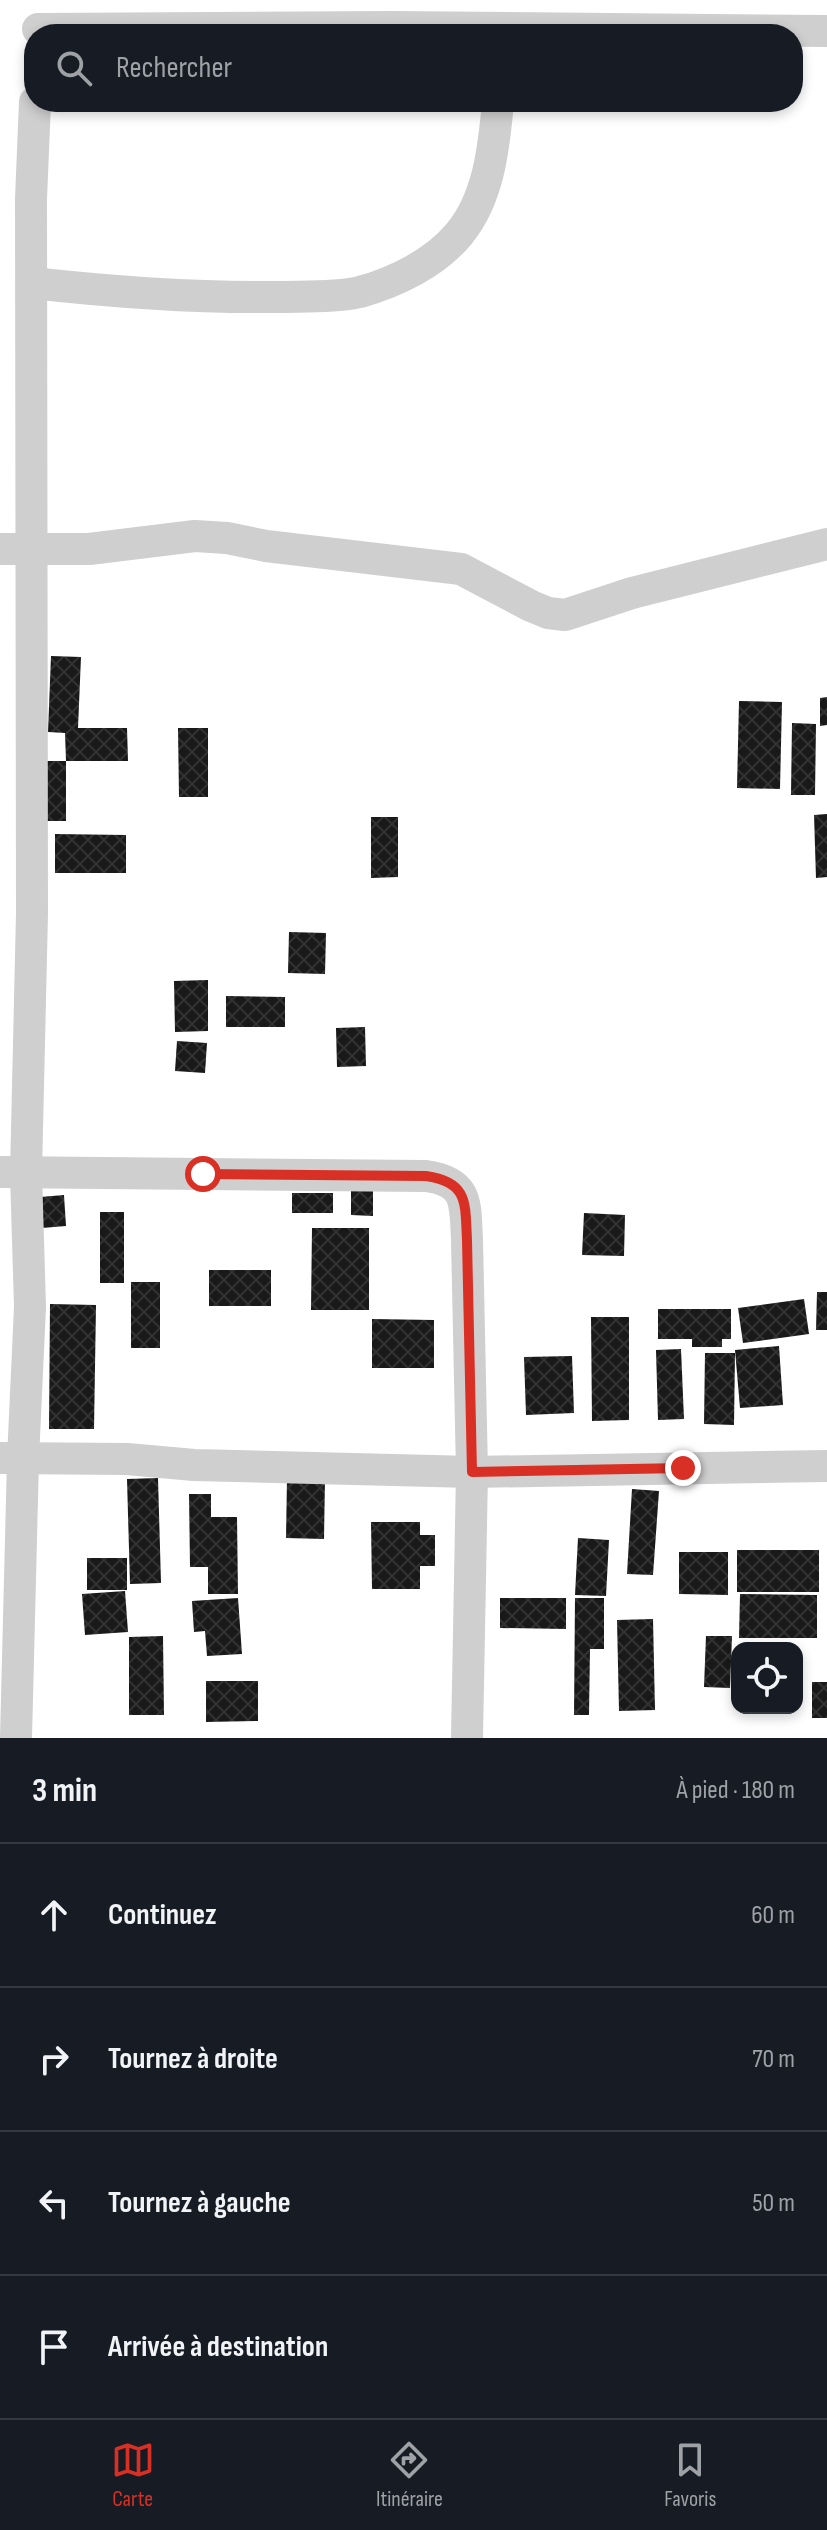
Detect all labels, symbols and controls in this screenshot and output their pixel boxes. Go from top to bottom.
search box [24,24,803,112]
icon: search [52,46,96,90]
text: Rechercher [116,50,232,86]
route start [185,1156,221,1192]
route end [665,1450,701,1486]
map controls [731,1642,803,1714]
button: locate [731,1642,803,1714]
text: 3 min [32,1770,97,1811]
text: À pied · 180 m [676,1775,795,1806]
icon: ahead [32,1893,76,1937]
text: Continuez [108,1897,217,1933]
text: 60 m [751,1900,795,1931]
icon: right [32,2037,76,2081]
text: Tournez à droite [108,2041,278,2077]
text: 70 m [752,2044,795,2075]
icon: left [32,2181,76,2225]
text: Tournez à gauche [108,2185,291,2221]
text: 50 m [752,2188,795,2219]
icon: arrive [32,2325,76,2369]
text: Arrivée à destination [108,2329,328,2365]
tab: Carte [111,2438,155,2513]
tab: Itinéraire [376,2438,443,2513]
tab: Favoris [664,2438,716,2513]

